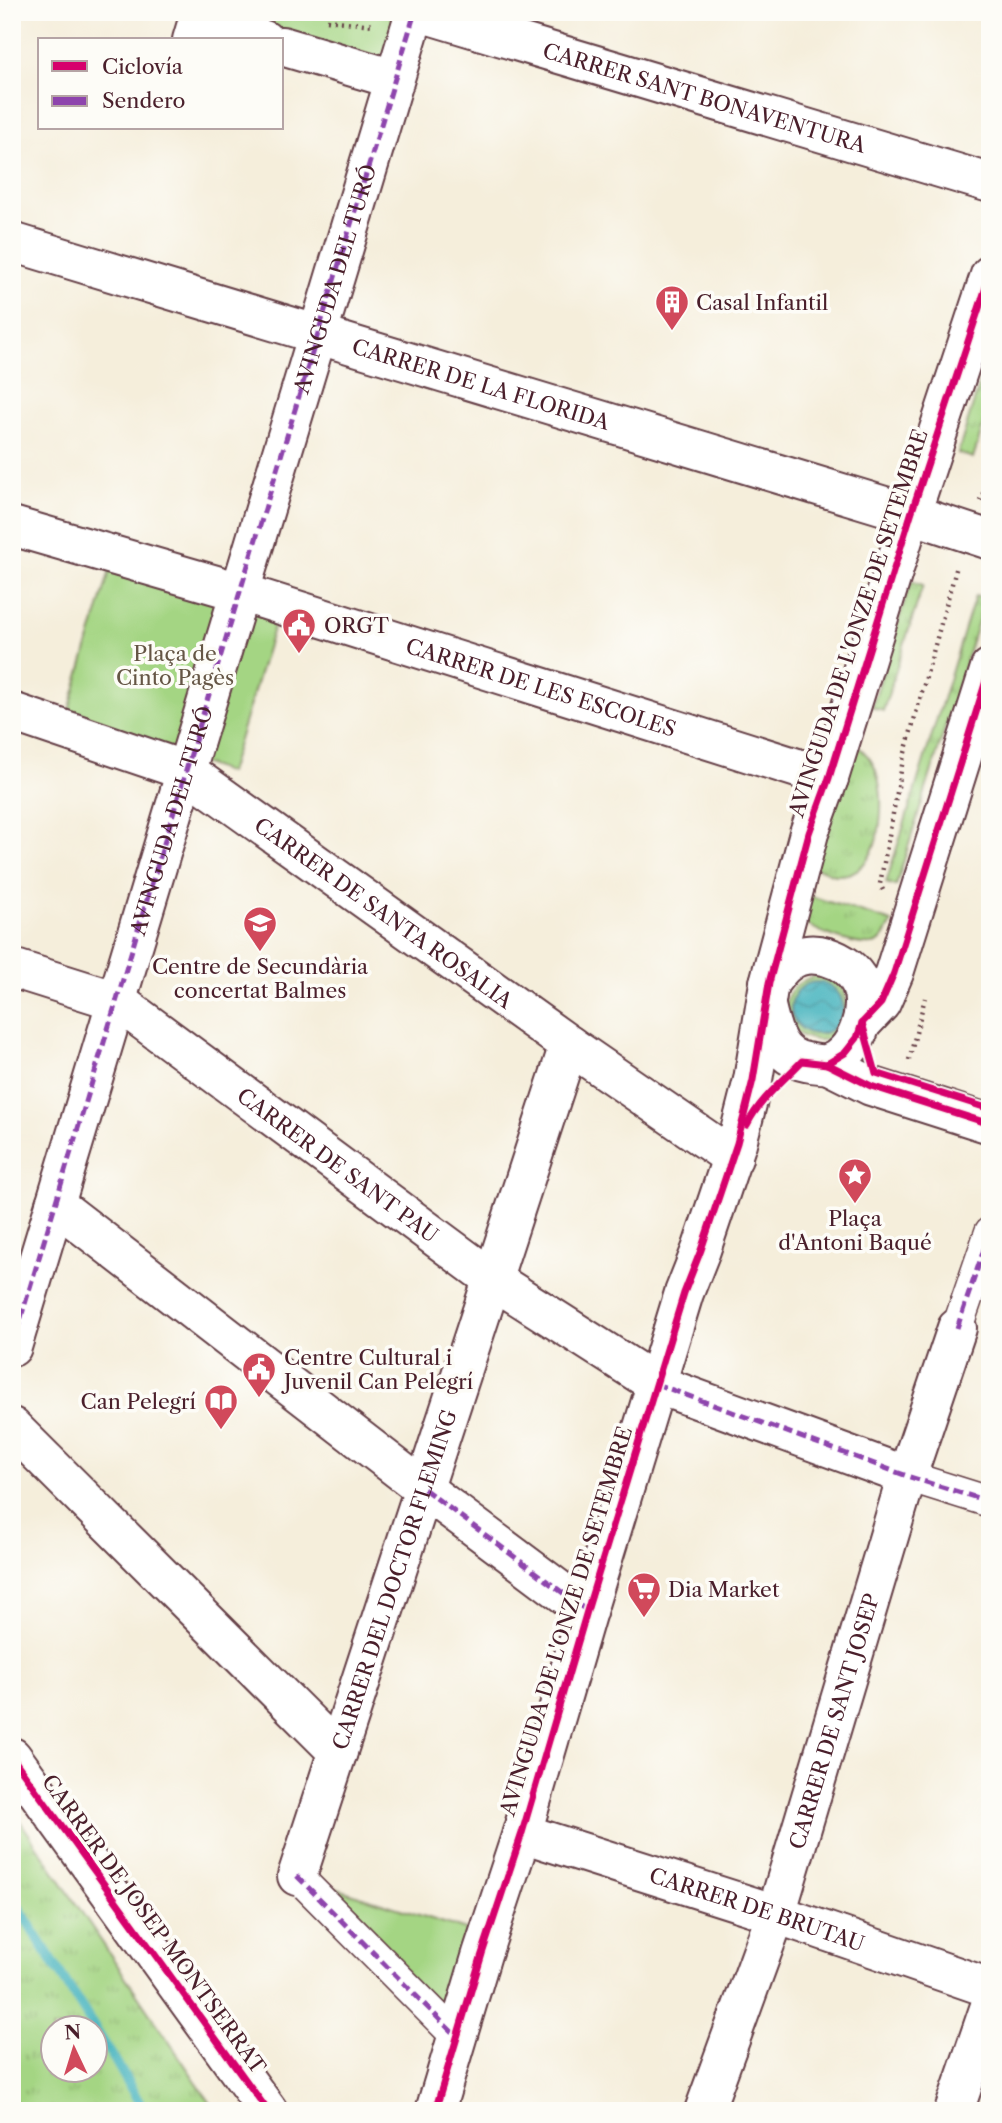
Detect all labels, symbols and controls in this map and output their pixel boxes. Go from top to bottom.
street label: CARRER SANT BONAVENTURA [540,37,869,158]
legend [38,38,284,130]
text: Ciclovía [102,54,184,79]
text: Sendero [102,88,186,113]
street label: AVINGUDA DEL TURÓ [288,161,381,397]
building icon: Casal Infantil [653,283,691,332]
place label: Casal Infantil [696,290,828,315]
street label: CARRER DE LA FLORIDA [349,333,613,435]
street label: AVINGUDA DE L'ONZE DE SETEMBRE [783,426,933,821]
public building icon: ORGT [280,606,318,655]
place label: ORGT [324,613,389,638]
street label: CARRER DE LES ESCOLES [403,633,679,741]
park label: Plaça de Cinto Pagès [116,641,234,690]
street label: AVINGUDA DEL TURÓ [124,703,217,939]
street label: CARRER DE SANTA ROSALIA [250,812,518,1014]
school or university icon: Centre de Secundària concertat Balmes [241,904,279,953]
place label: Centre de Secundària concertat Balmes [152,954,369,1003]
street label: CARRER DE SANT PAU [233,1082,443,1247]
place icon: Plaça d'Antoni Baqué [836,1156,874,1205]
place label: Plaça d'Antoni Baqué [778,1206,932,1255]
place label: Centre Cultural i Juvenil Can Pelegrí [281,1345,473,1394]
public building icon: Centre Cultural i Juvenil Can Pelegrí [240,1350,278,1399]
library icon: Can Pelegrí [202,1382,240,1431]
place label: Can Pelegrí [81,1389,196,1414]
street label: CARRER DEL DOCTOR FLEMING [327,1406,461,1753]
street label: AVINGUDA DE L'ONZE DE SETEMBRE [494,1423,637,1820]
supermarket icon: Dia Market [625,1570,663,1619]
place label: Dia Market [668,1577,780,1602]
street label: CARRER DE SANT JOSEP [784,1590,884,1852]
street label: CARRER DE JOSEP MONTSERRAT [37,1769,271,2079]
street label: CARRER DE BRUTAU [646,1862,868,1956]
north arrow [38,2014,108,2084]

